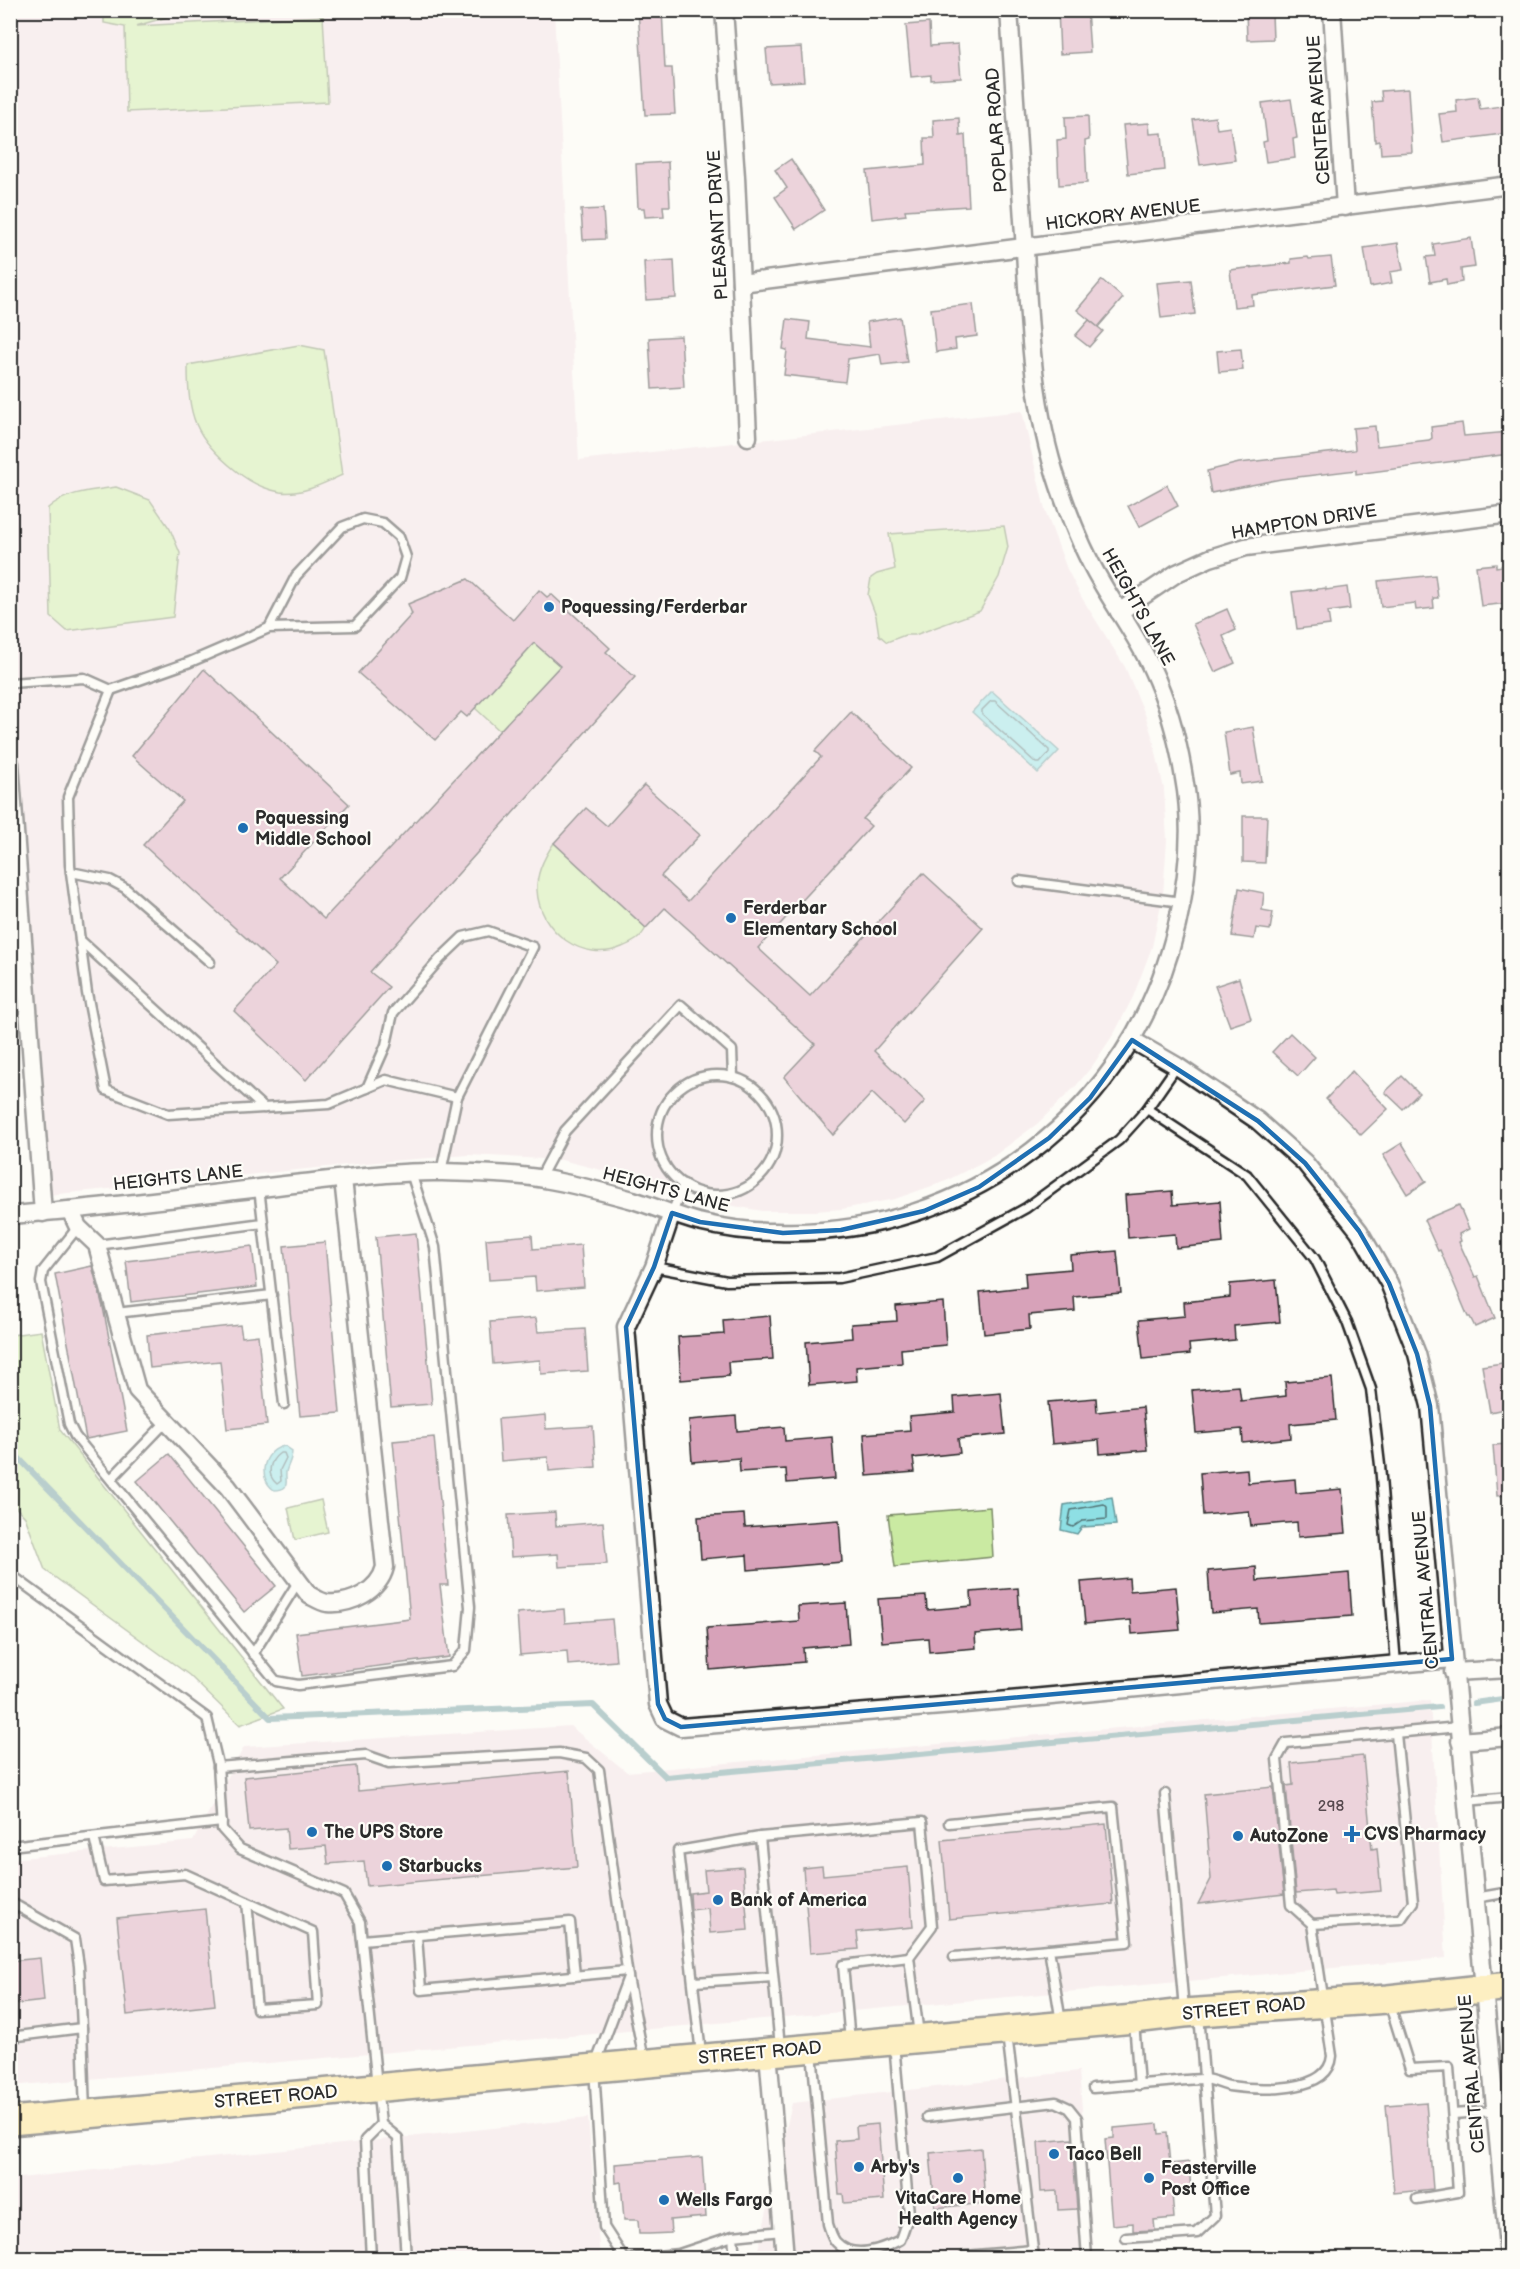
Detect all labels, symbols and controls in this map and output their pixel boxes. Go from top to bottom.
street label: CENTER AVENUE [1303,35,1335,185]
street label: POPLAR ROAD [982,67,1012,193]
street label: PLEASANT DRIVE [704,149,732,301]
street label: HICKORY AVENUE [1044,195,1202,235]
street label: HAMPTON DRIVE [1230,500,1379,544]
street label: HEIGHTS LANE [1097,545,1179,669]
place label: Poquessing/Ferderbar [561,597,748,618]
marker: Poquessing/Ferderbar [542,600,556,614]
place label: Poquessing Middle School [255,808,371,850]
marker: Poquessing Middle School [236,821,250,835]
place label: Ferderbar Elementary School [743,898,897,940]
marker: Ferderbar Elementary School [724,911,738,925]
street label: HEIGHTS LANE [112,1161,244,1195]
street label: HEIGHTS LANE [600,1163,732,1217]
street label: CENTRAL AVENUE [1409,1510,1443,1670]
house number: 298 [1318,1797,1344,1816]
place label: The UPS Store [324,1822,443,1843]
place label: CVS Pharmacy [1364,1824,1487,1845]
marker: The UPS Store [305,1825,319,1839]
place label: AutoZone [1249,1826,1328,1847]
marker: CVS Pharmacy [1345,1827,1359,1841]
marker: AutoZone [1231,1829,1245,1843]
place label: Starbucks [399,1856,482,1877]
marker: Starbucks [380,1859,394,1873]
place label: Bank of America [730,1890,867,1911]
marker: Bank of America [711,1893,725,1907]
street label: STREET ROAD [1181,1993,1307,2025]
street label: CENTRAL AVENUE [1455,1994,1489,2154]
street label: STREET ROAD [697,2037,823,2069]
street label: STREET ROAD [213,2081,339,2113]
place label: Taco Bell [1066,2144,1142,2165]
marker: Taco Bell [1047,2147,1061,2161]
place label: Arby's [870,2157,920,2178]
place label: Feasterville Post Office [1161,2158,1257,2200]
marker: Arby's [852,2160,866,2174]
marker: VitaCare Home Health Agency [951,2171,965,2185]
marker: Feasterville Post Office [1142,2171,1156,2185]
place label: VitaCare Home Health Agency [895,2188,1021,2230]
place label: Wells Fargo [676,2190,773,2211]
marker: Wells Fargo [657,2193,671,2207]

